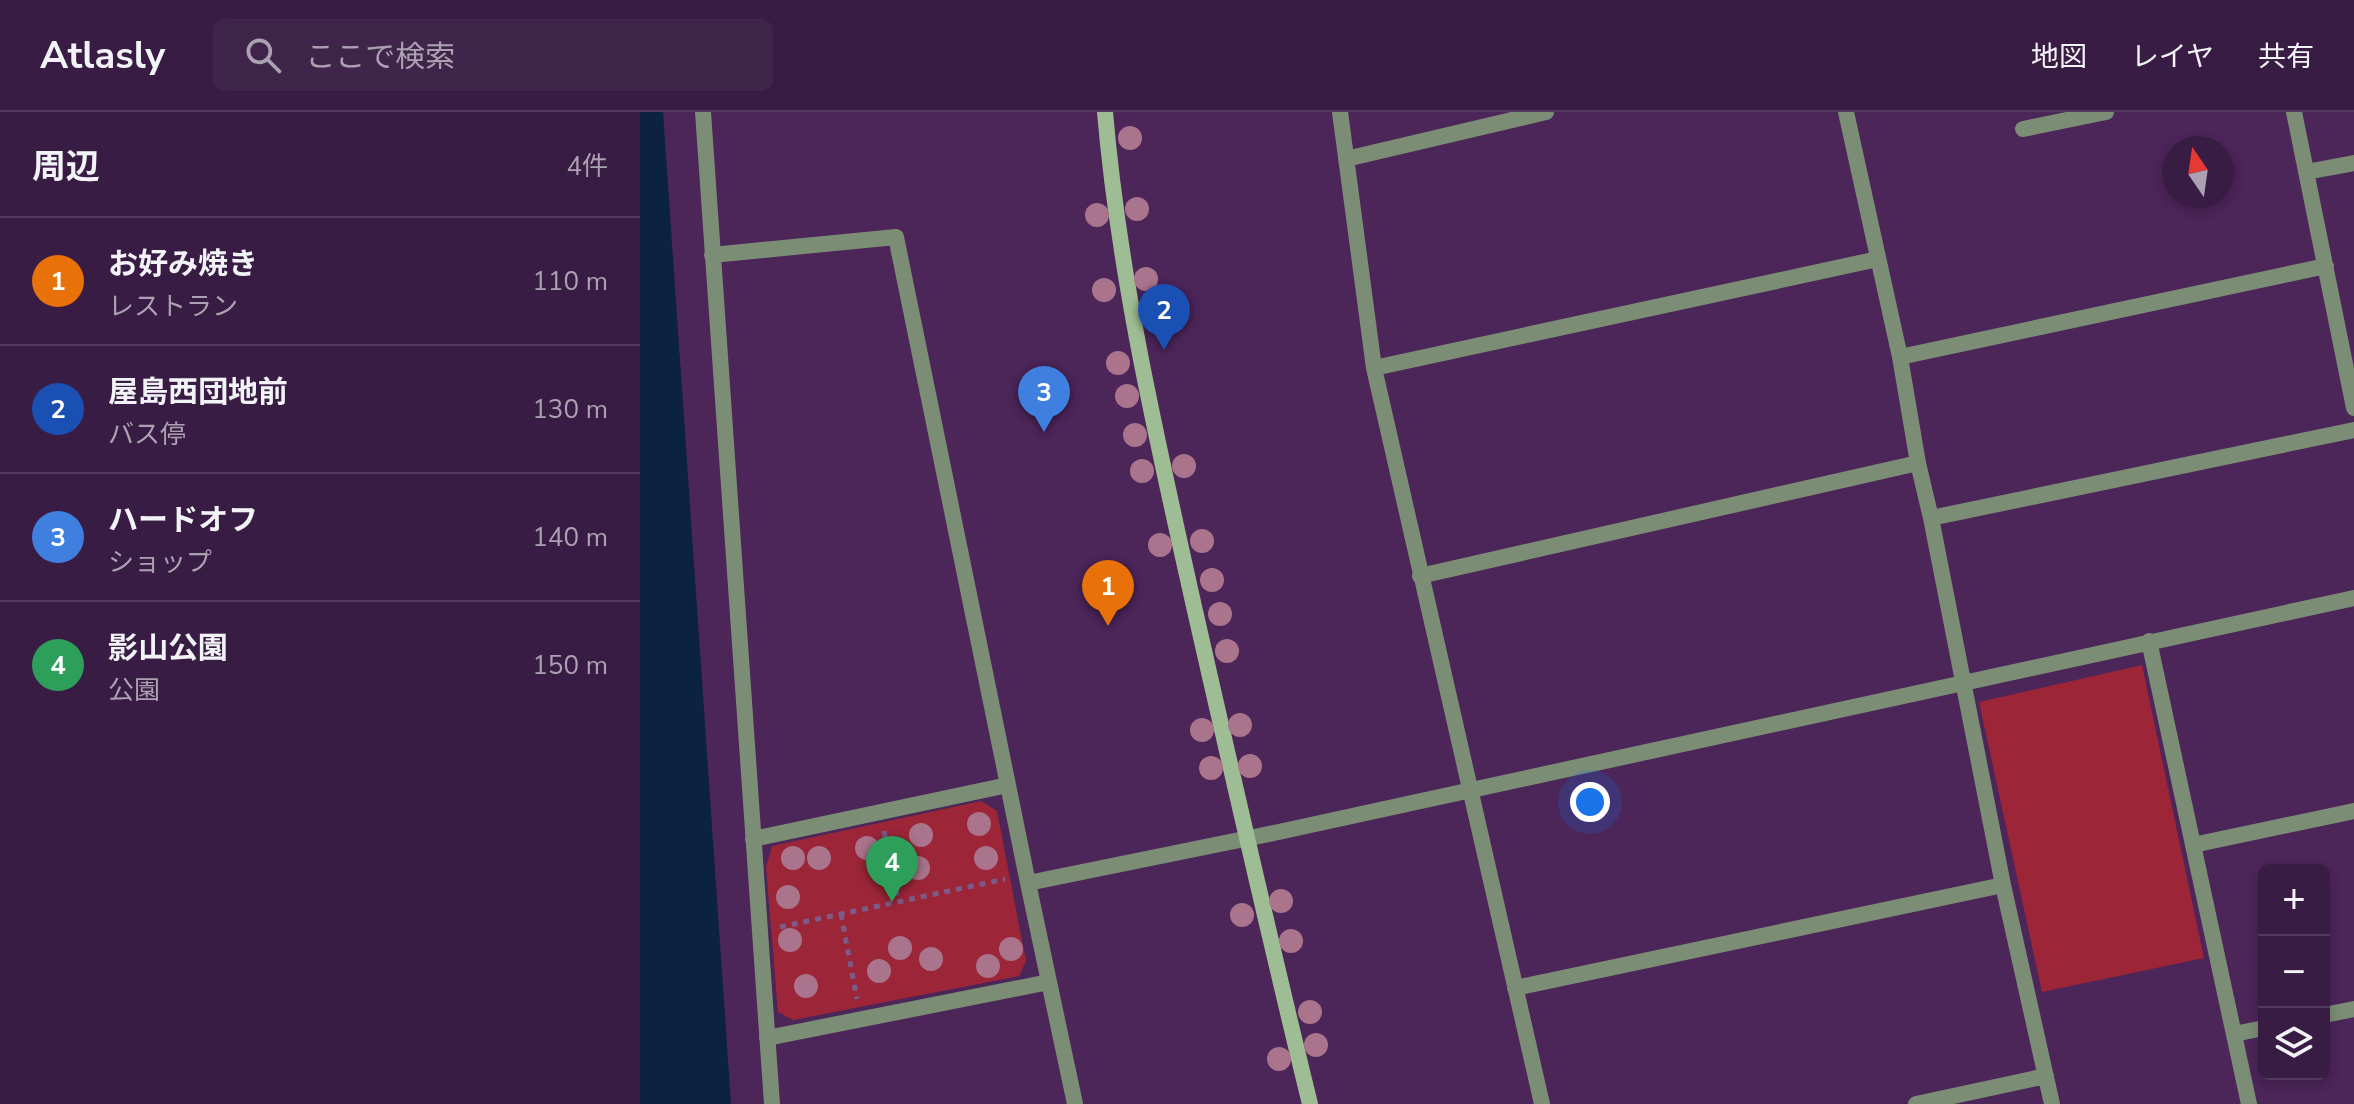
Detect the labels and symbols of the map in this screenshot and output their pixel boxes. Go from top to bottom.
north arrow [2162,136,2234,208]
pin: 2 [1138,284,1190,350]
pin: 3 [1018,366,1070,432]
pin: 1 [1082,560,1134,626]
your location [1570,782,1610,822]
pin: 4 [866,836,918,902]

